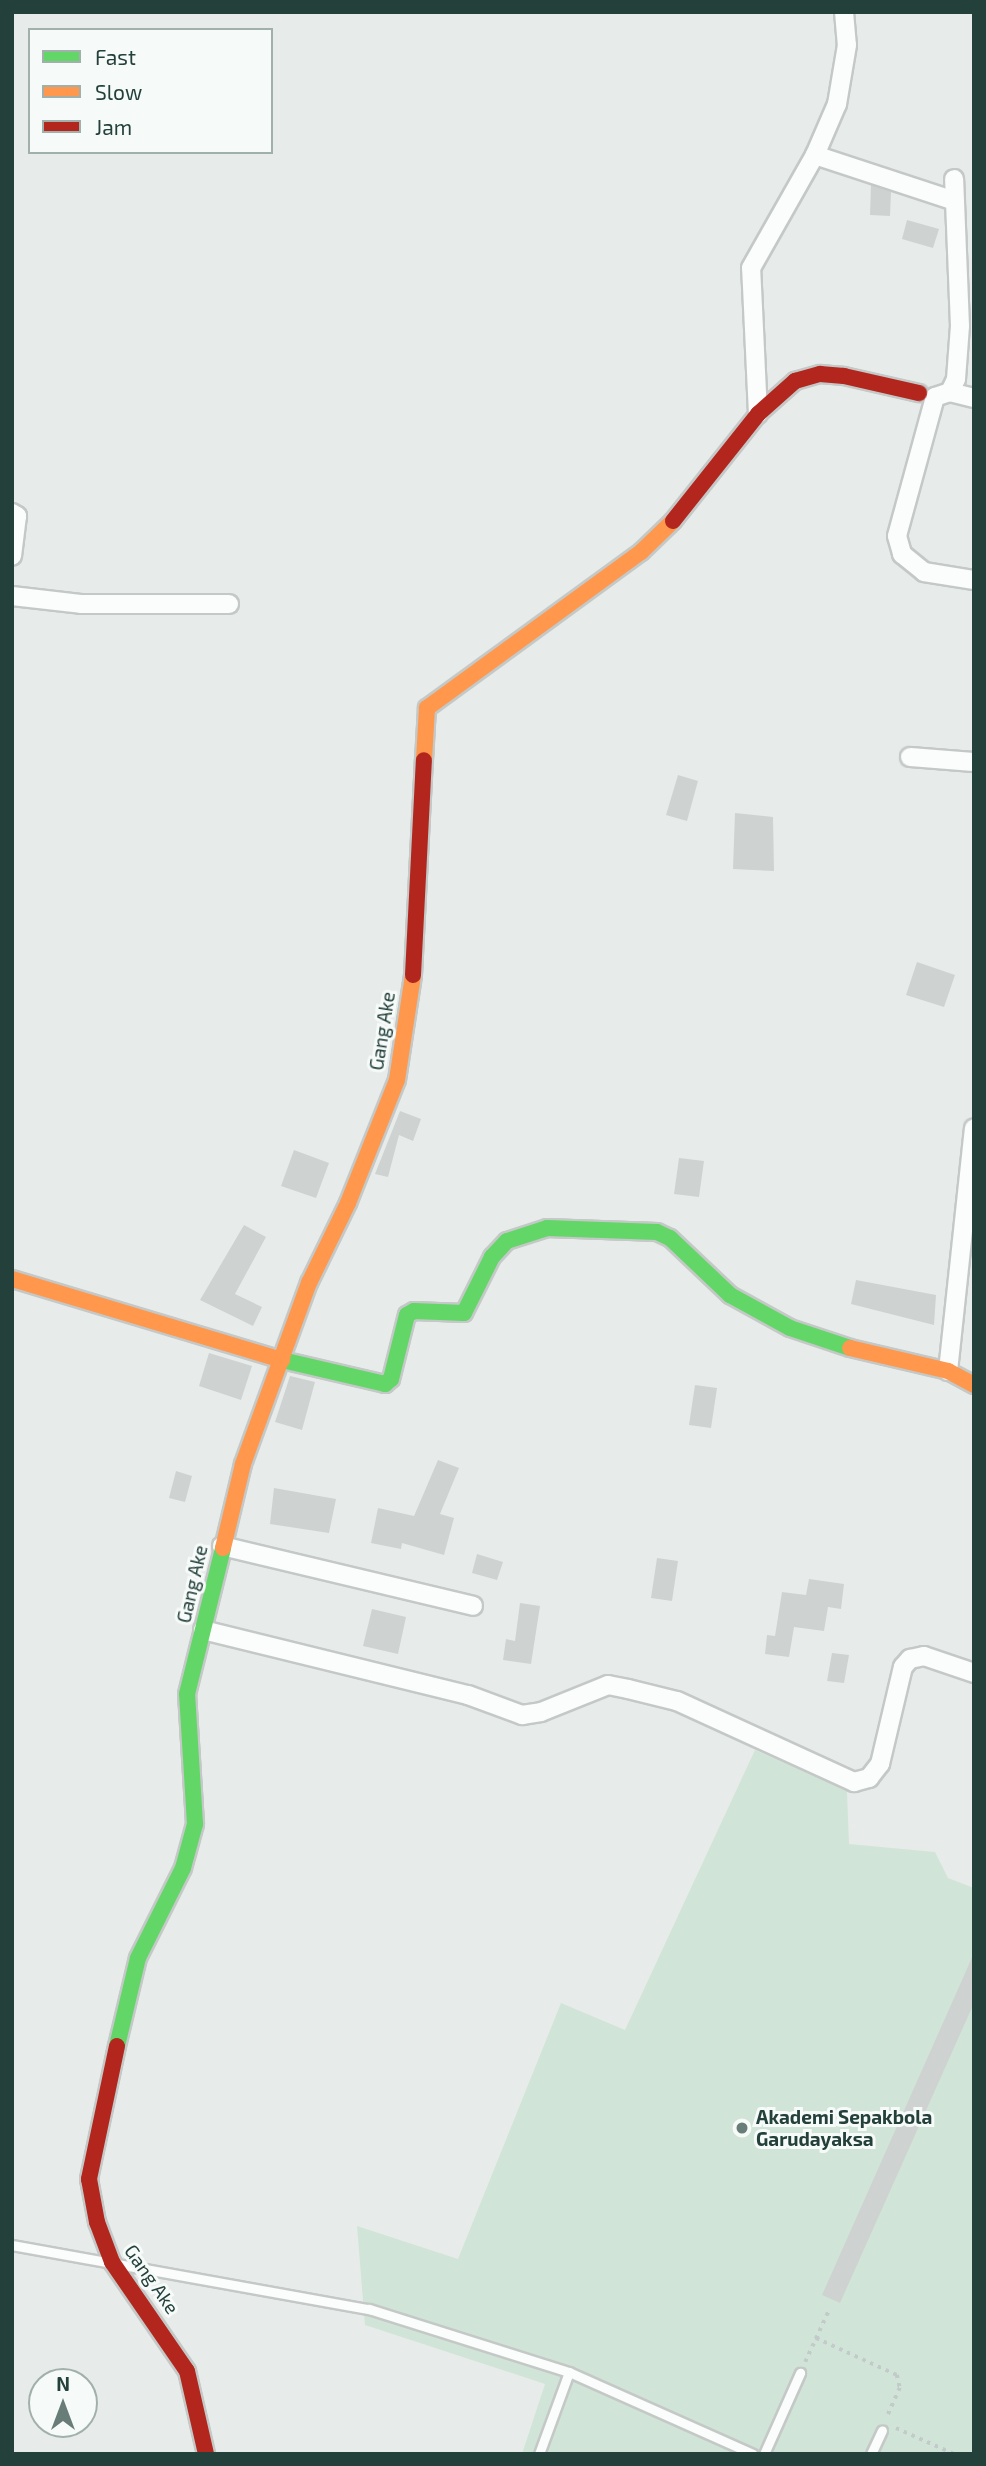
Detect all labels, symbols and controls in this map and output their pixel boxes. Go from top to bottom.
legend [28,28,273,154]
text: Fast [95,44,136,69]
text: Slow [95,79,142,104]
text: Jam [95,114,132,139]
street label: Gang Ake [365,990,399,1072]
street label: Gang Ake [172,1543,212,1625]
place label: Akademi Sepakbola Garudayaksa [756,2106,932,2150]
marker: Akademi Sepakbola Garudayaksa [734,2120,750,2136]
street label: Gang Ake [120,2240,184,2318]
north arrow [28,2368,98,2438]
text: N [56,2372,70,2395]

